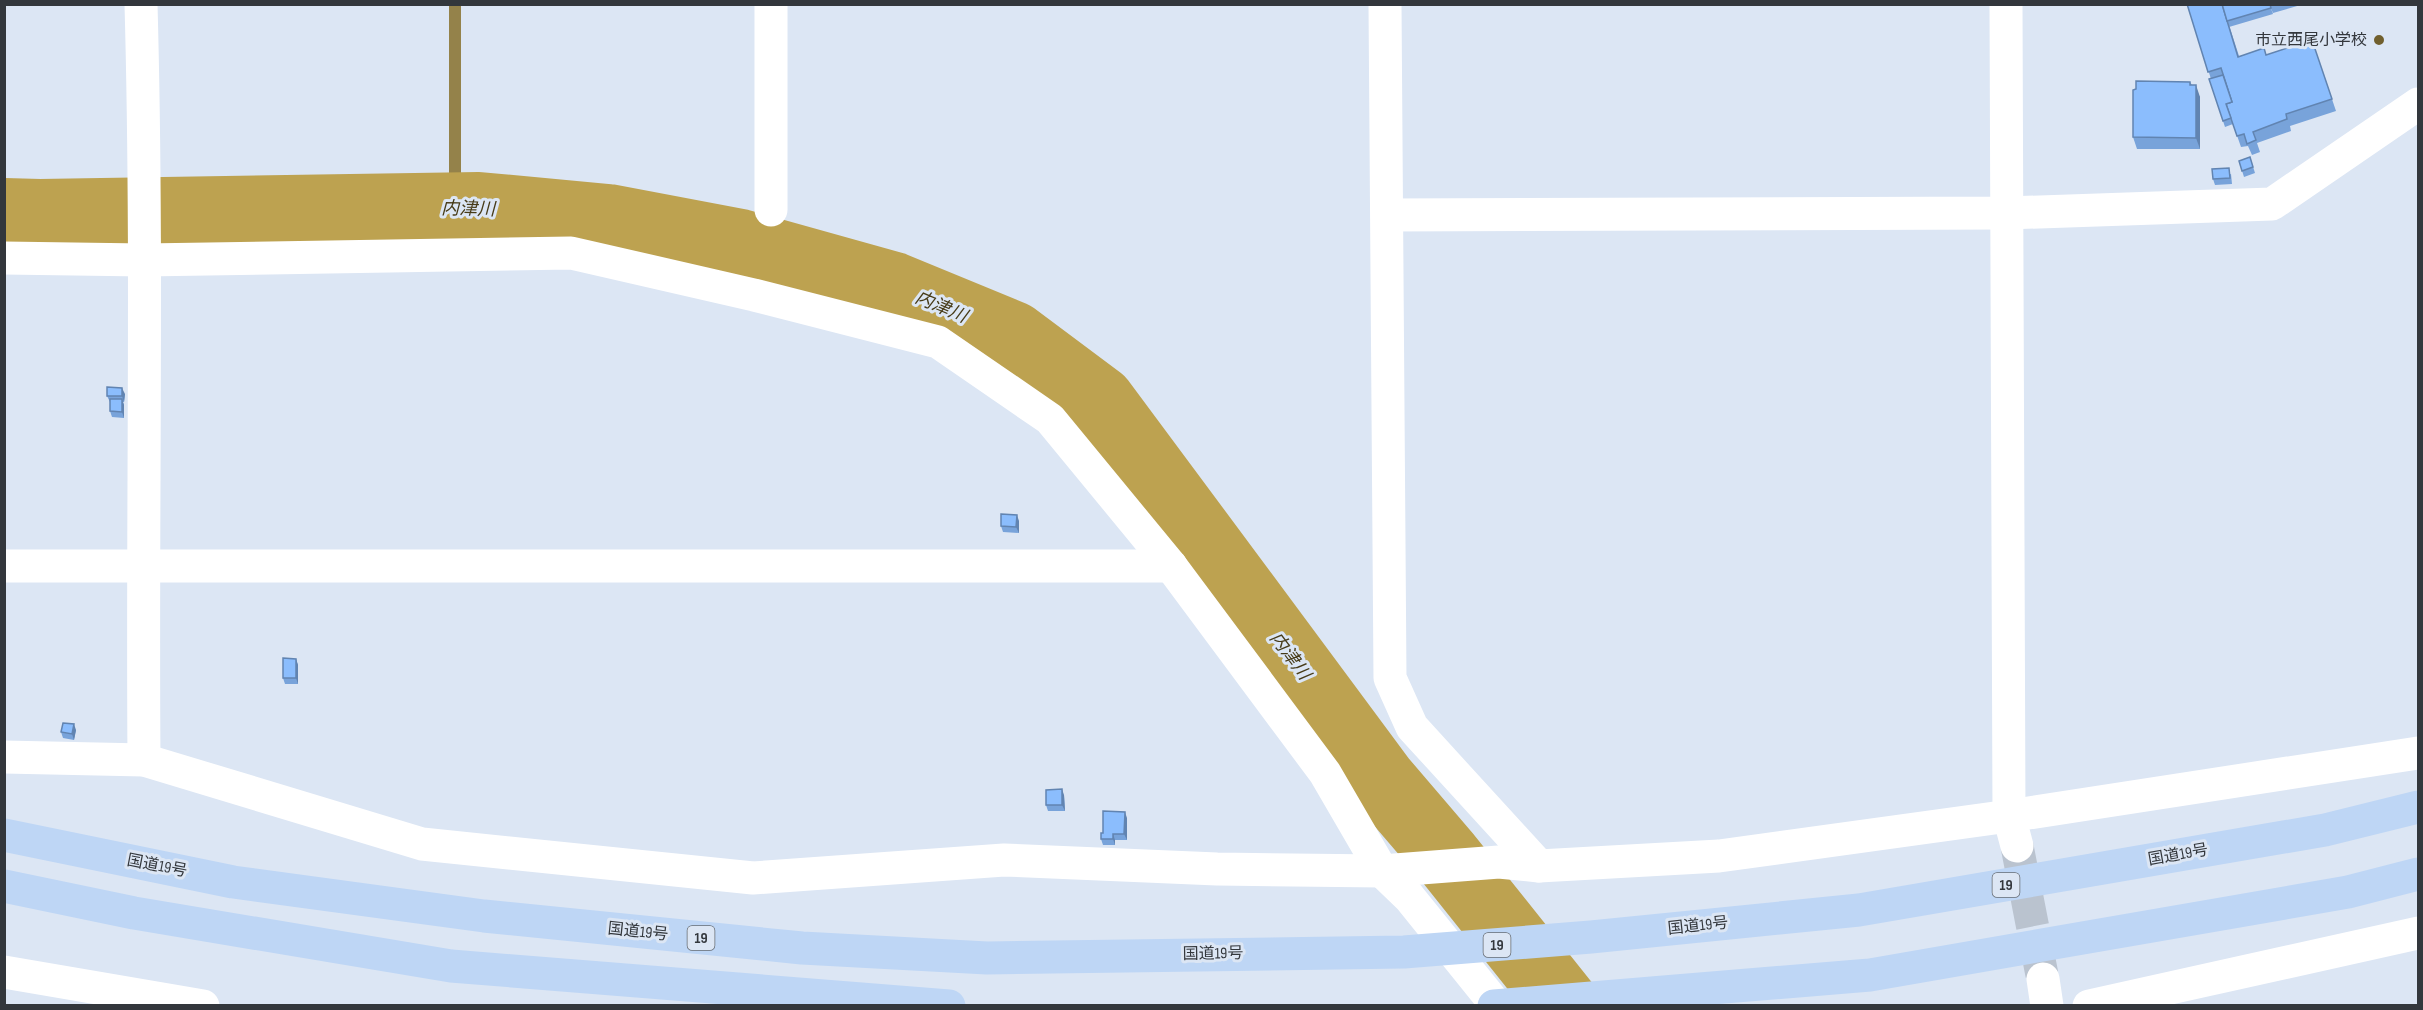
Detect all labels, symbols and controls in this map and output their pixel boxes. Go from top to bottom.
place label: 市立西尾小学校 [2255,31,2367,50]
marker: 市立西尾小学校 [2372,33,2386,47]
water label: 内津川 [441,198,497,220]
water label: 内津川 [912,287,972,328]
water label: 内津川 [1265,628,1316,685]
street label: 国道19号 [2146,840,2210,870]
street label: 国道19号 [125,851,189,881]
road number: 19 [1992,873,2020,897]
street label: 国道19号 [1667,913,1729,939]
street label: 国道19号 [607,919,669,945]
road number: 19 [688,926,714,950]
road number: 19 [1484,933,1510,957]
street label: 国道19号 [1182,944,1244,964]

